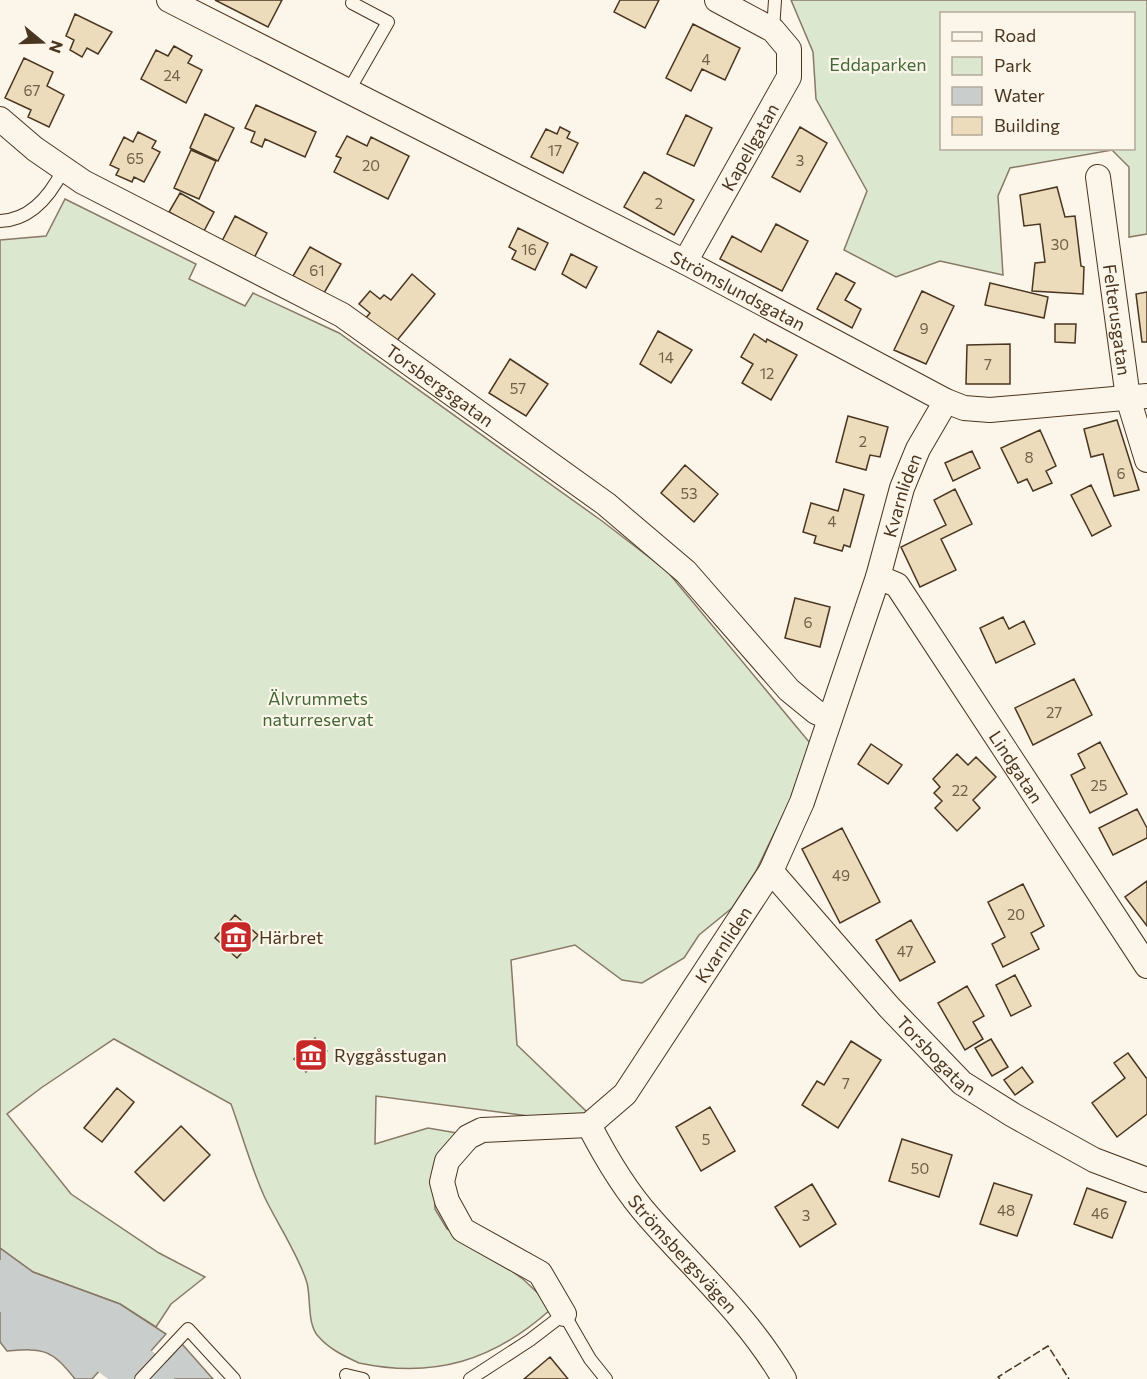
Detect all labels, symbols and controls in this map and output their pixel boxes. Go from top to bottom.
north arrow [12,12,72,72]
legend [940,12,1135,150]
text: Road [994,24,1036,46]
text: N [46,38,68,56]
house number: 4 [702,50,711,68]
park label: Eddaparken [829,53,927,75]
text: Park [994,54,1032,76]
house number: 24 [163,66,181,84]
house number: 67 [24,81,41,99]
text: Water [994,84,1045,106]
street label: Kapellgatan [716,99,783,195]
text: Building [994,114,1060,136]
house number: 17 [548,141,562,159]
house number: 65 [126,149,144,167]
house number: 3 [796,151,804,169]
house number: 20 [362,156,380,174]
house number: 2 [655,194,663,212]
house number: 30 [1051,235,1069,253]
house number: 16 [521,240,537,258]
street label: Strömslundsgatan [667,246,809,335]
house number: 61 [309,261,325,279]
street label: Felterusgatan [1099,263,1136,377]
house number: 9 [919,319,929,337]
street label: Torsbergsgatan [382,339,498,431]
house number: 14 [658,348,674,366]
house number: 7 [984,355,992,373]
house number: 12 [760,364,774,382]
house number: 57 [510,379,526,397]
house number: 2 [859,432,867,450]
house number: 8 [1024,448,1034,466]
street label: Kvarnliden [878,450,926,540]
house number: 6 [1116,464,1126,482]
house number: 53 [680,484,698,502]
house number: 4 [828,512,837,530]
house number: 6 [803,613,813,631]
park label: Älvrummets naturreservat [262,687,374,730]
house number: 27 [1046,703,1062,721]
street label: Lindgatan [985,726,1048,807]
house number: 25 [1091,776,1107,794]
house number: 22 [952,781,968,799]
house number: 49 [832,866,850,884]
street label: Kvarnliden [690,902,756,987]
house number: 20 [1007,905,1025,923]
museum icon: Härbret [218,919,254,955]
place label: Härbret [259,926,323,948]
house number: 47 [897,942,913,960]
street label: Torsbogatan [892,1011,980,1100]
museum icon: Ryggåsstugan [293,1037,329,1073]
place label: Ryggåsstugan [334,1044,447,1066]
house number: 7 [842,1074,850,1092]
house number: 5 [702,1130,710,1148]
house number: 50 [911,1159,929,1177]
street label: Strömsbergsvägen [624,1190,742,1317]
house number: 48 [997,1201,1015,1219]
house number: 46 [1091,1204,1109,1222]
house number: 3 [802,1206,810,1224]

